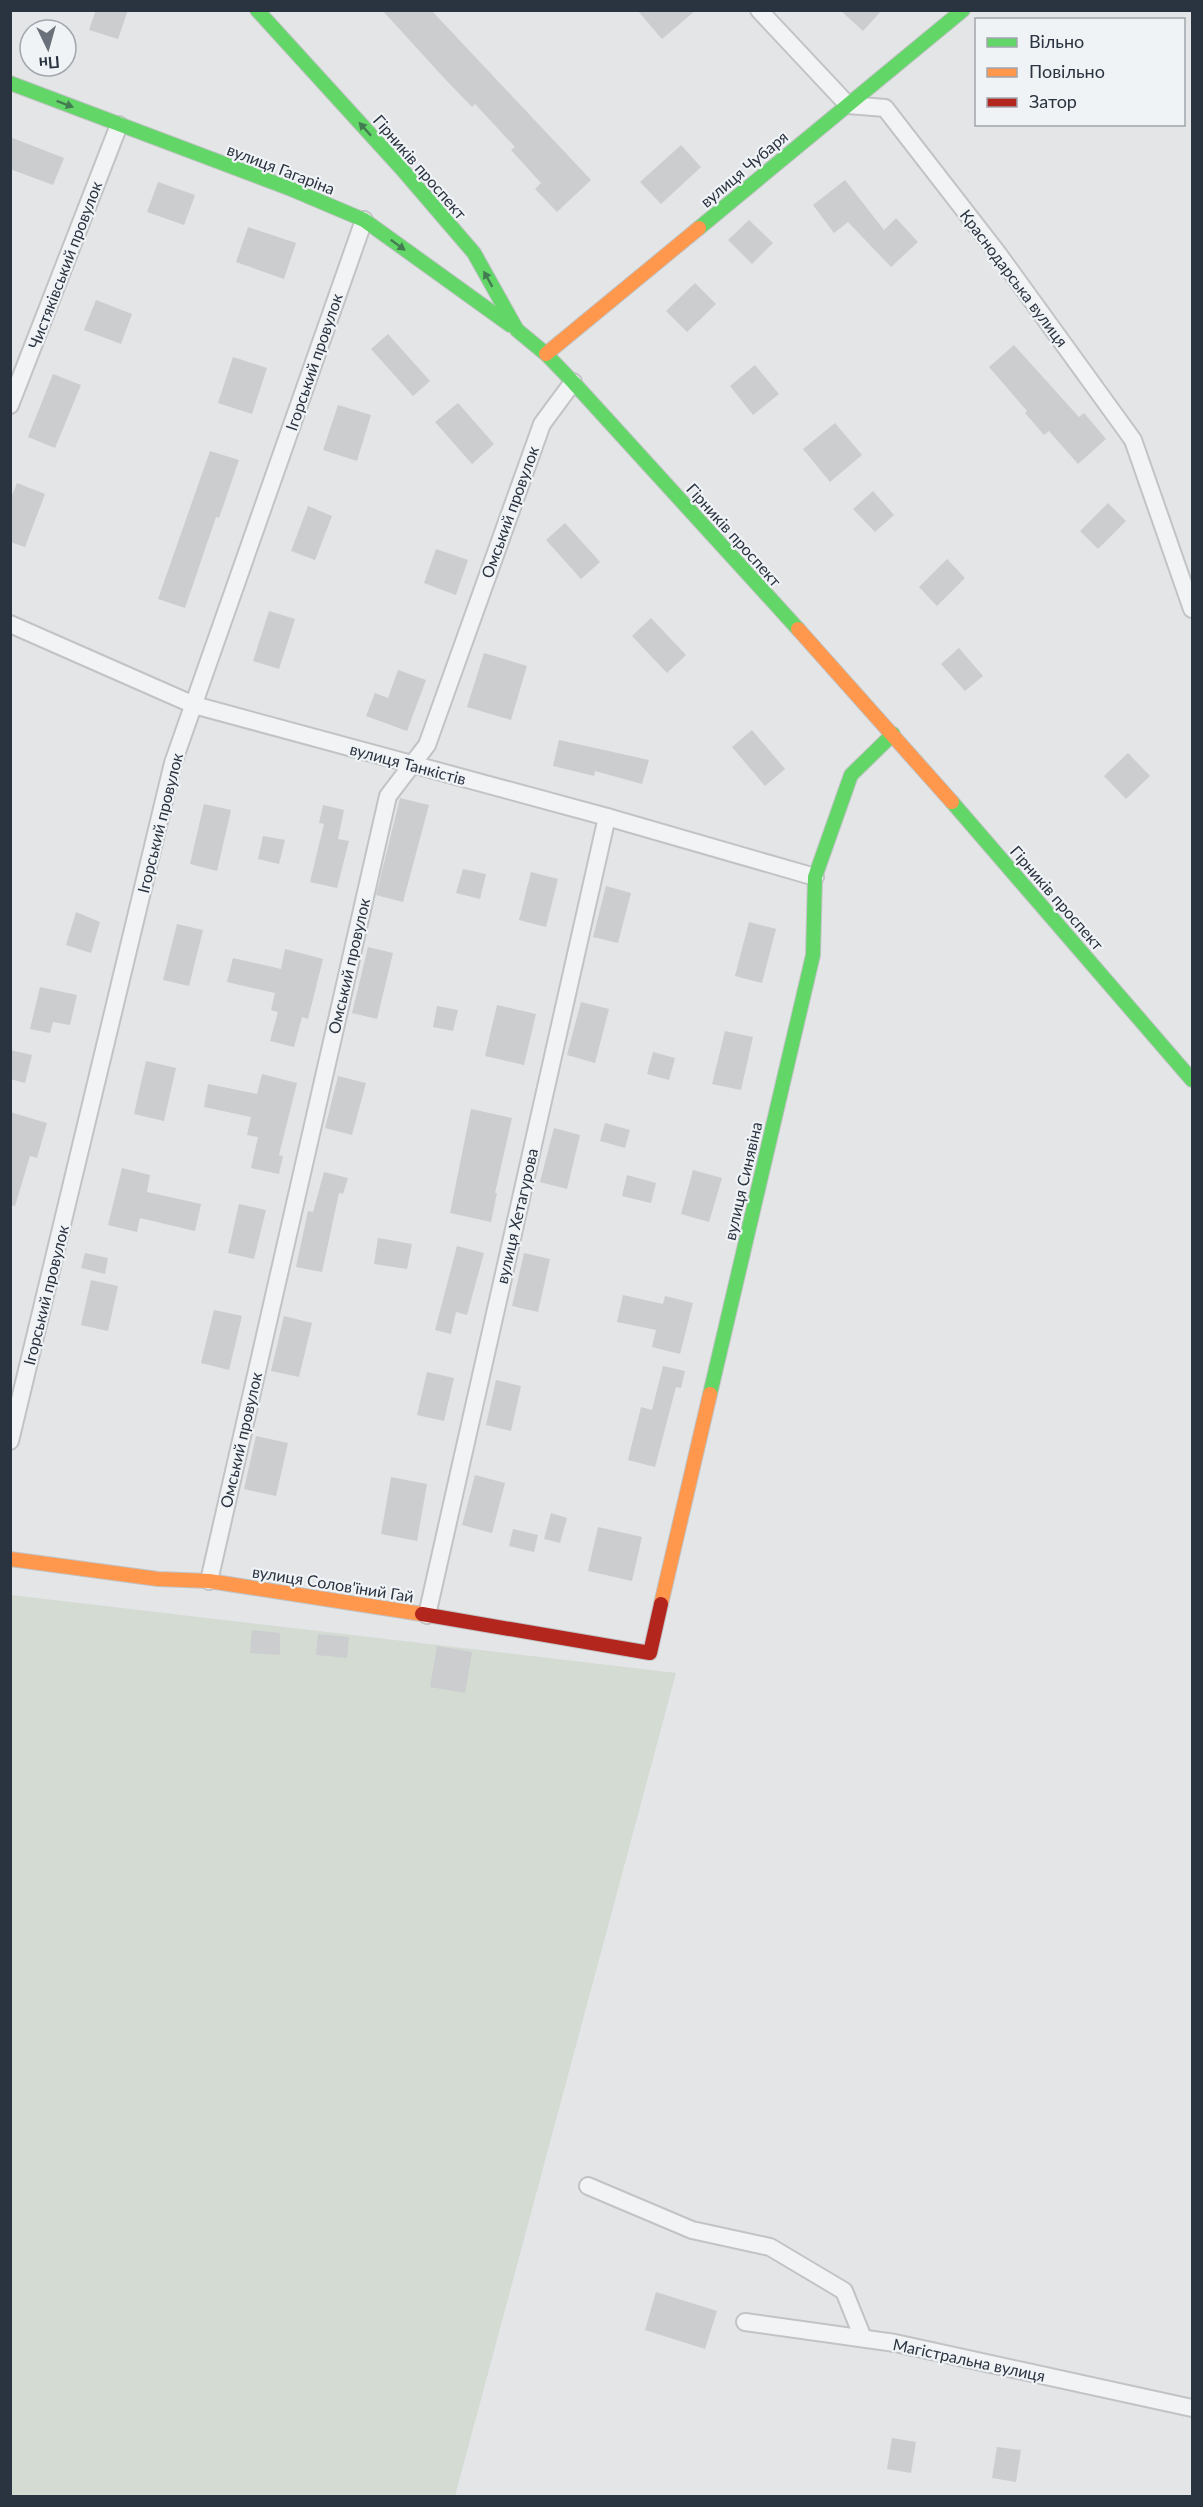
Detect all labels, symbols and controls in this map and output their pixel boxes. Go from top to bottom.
north arrow [18,18,78,78]
legend [975,18,1185,126]
text: Вільно [1029,30,1084,52]
text: Пн [38,53,61,74]
text: Повільно [1029,60,1105,82]
text: Затор [1029,90,1077,112]
one-way arrow [56,100,74,110]
street label: Гірників проспект [370,111,471,223]
one-way arrow [359,122,372,137]
street label: вулиця Чубаря [696,127,791,211]
street label: вулиця Гагаріна [225,139,338,198]
street label: Чистяківський провулок [24,178,106,351]
street label: Краснодарська вулиця [957,205,1072,350]
one-way arrow [390,239,406,251]
one-way arrow [483,270,493,287]
street label: Ігорський провулок [281,290,346,433]
street label: Омський провулок [477,443,542,580]
street label: Гірників проспект [683,479,786,590]
street label: вулиця Танкістів [348,739,468,788]
street label: Ігорський провулок [133,750,186,895]
street label: Гірників проспект [1007,842,1108,954]
street label: Омський провулок [324,895,374,1036]
street label: вулиця Синявіна [720,1120,765,1242]
street label: вулиця Хетагурова [492,1146,541,1285]
street label: Ігорський провулок [19,1222,72,1367]
street label: Омський провулок [216,1369,266,1510]
street label: вулиця Солов'їний Гай [251,1561,415,1606]
street label: Магістральна вулиця [891,2334,1047,2385]

